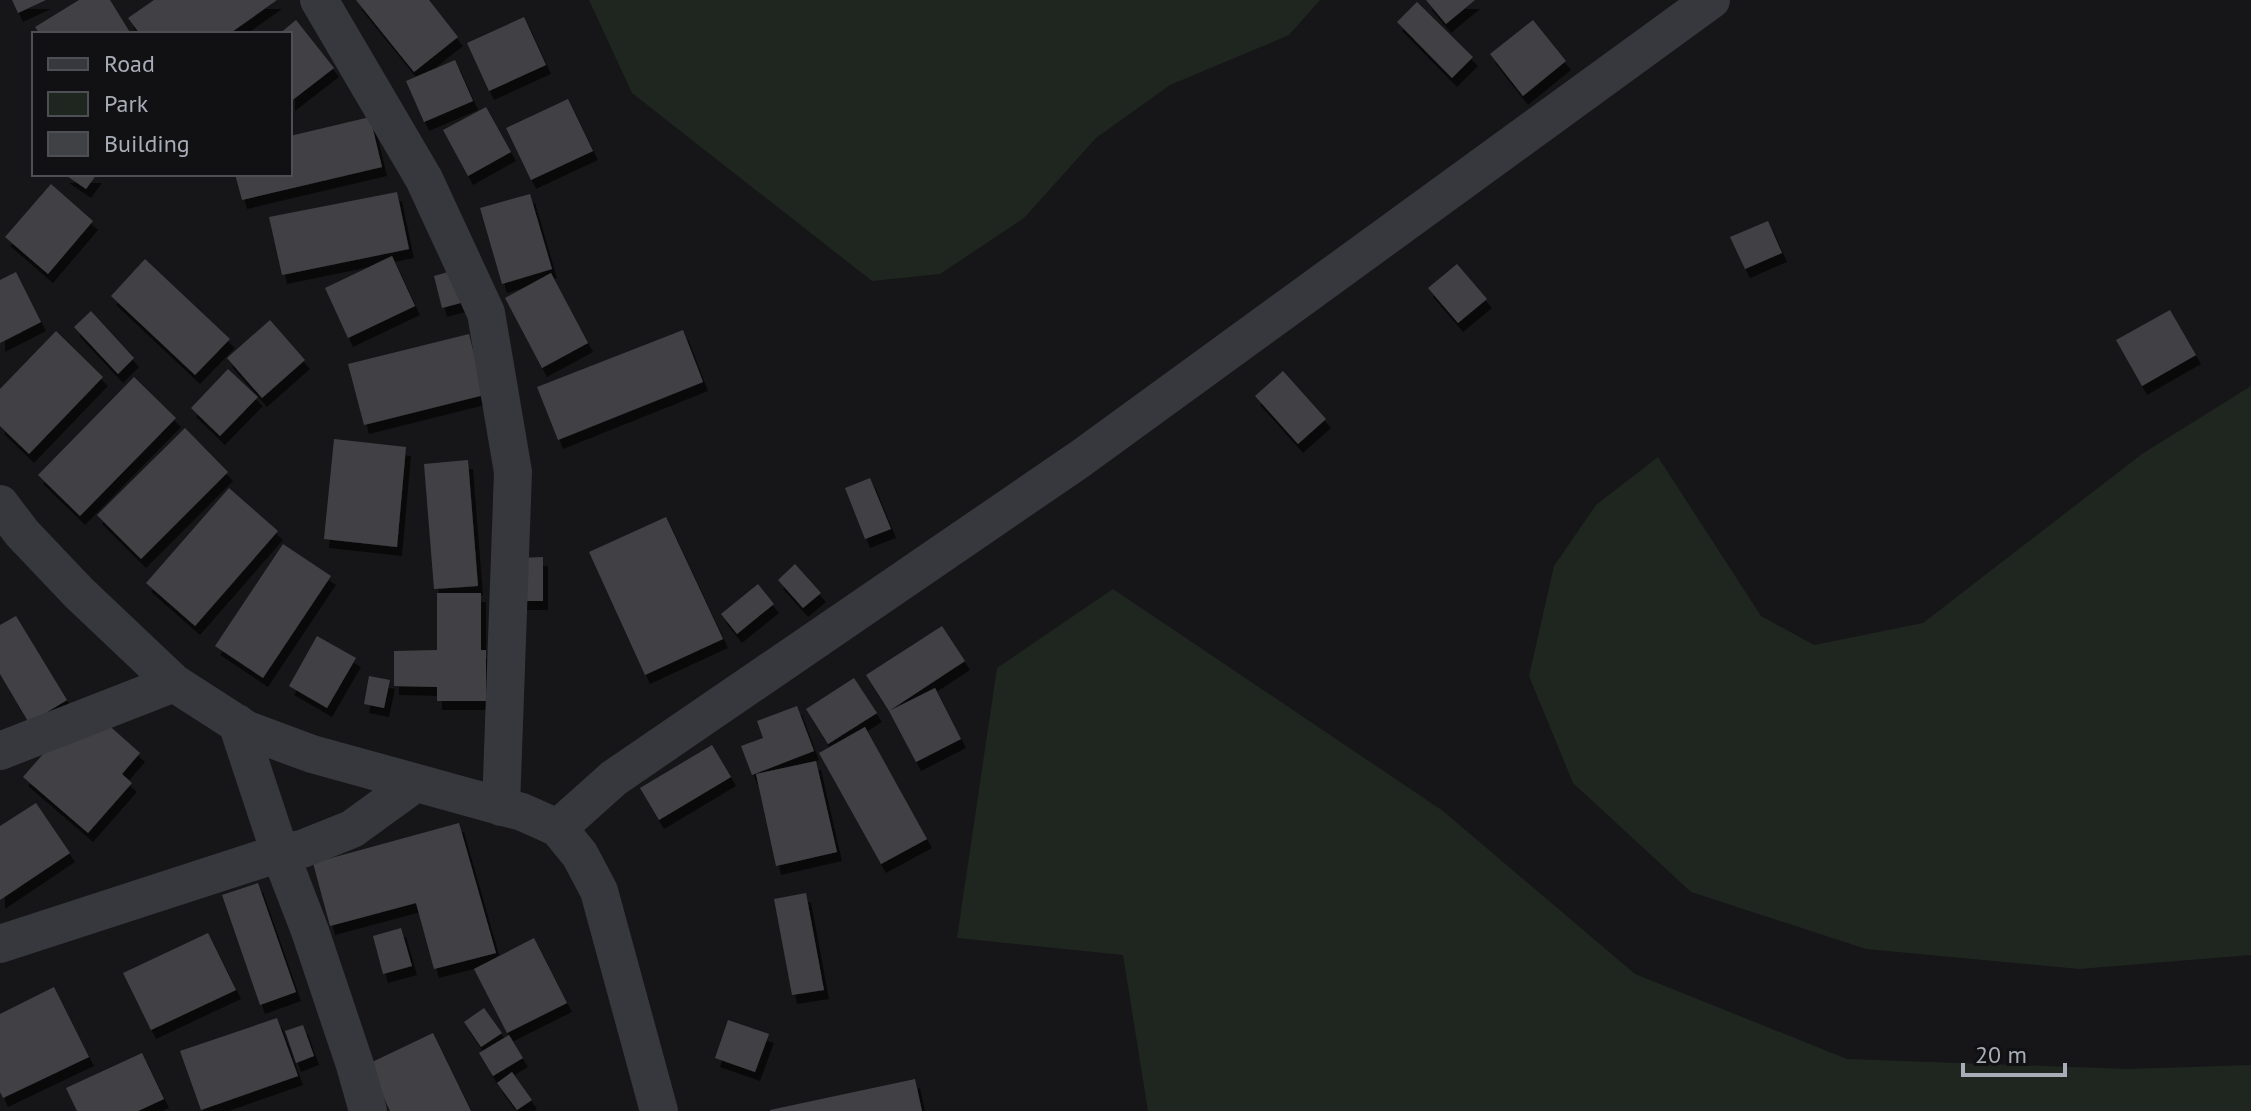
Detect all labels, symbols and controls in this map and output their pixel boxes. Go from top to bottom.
legend [32,32,292,176]
text: Road [104,48,155,79]
text: Park [104,88,149,119]
text: Building [104,128,190,159]
scale bar [1963,1027,2065,1077]
text: 20 m [1975,1039,2027,1070]

